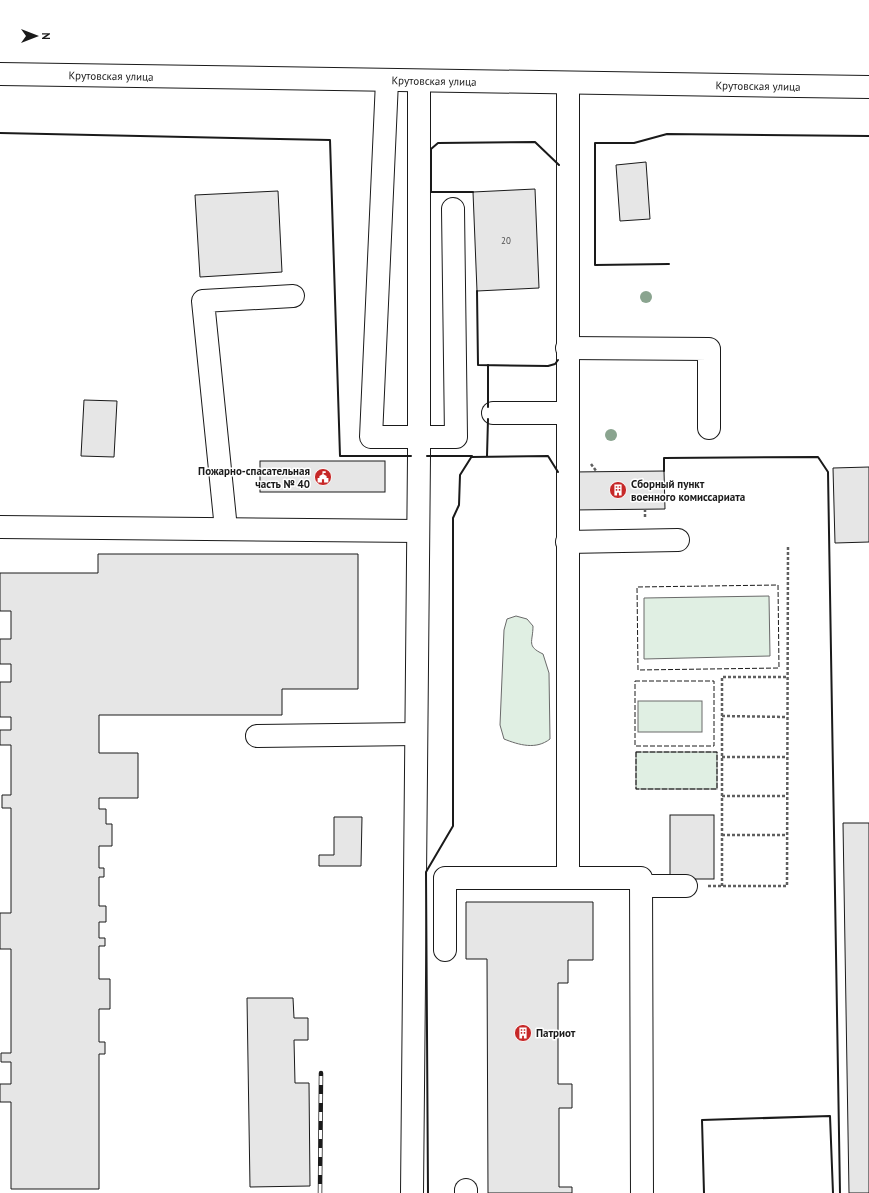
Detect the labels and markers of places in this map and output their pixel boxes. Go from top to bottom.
place label: Пожарно-спасательная часть № 40 [198,464,310,491]
public building icon: Пожарно-спасательная часть № 40 [313,467,333,487]
place label: Сборный пункт военного комиссариата [631,477,745,504]
building icon: Сборный пункт военного комиссариата [608,480,628,500]
building icon: Патриот [513,1023,533,1043]
place label: Патриот [536,1026,576,1040]

